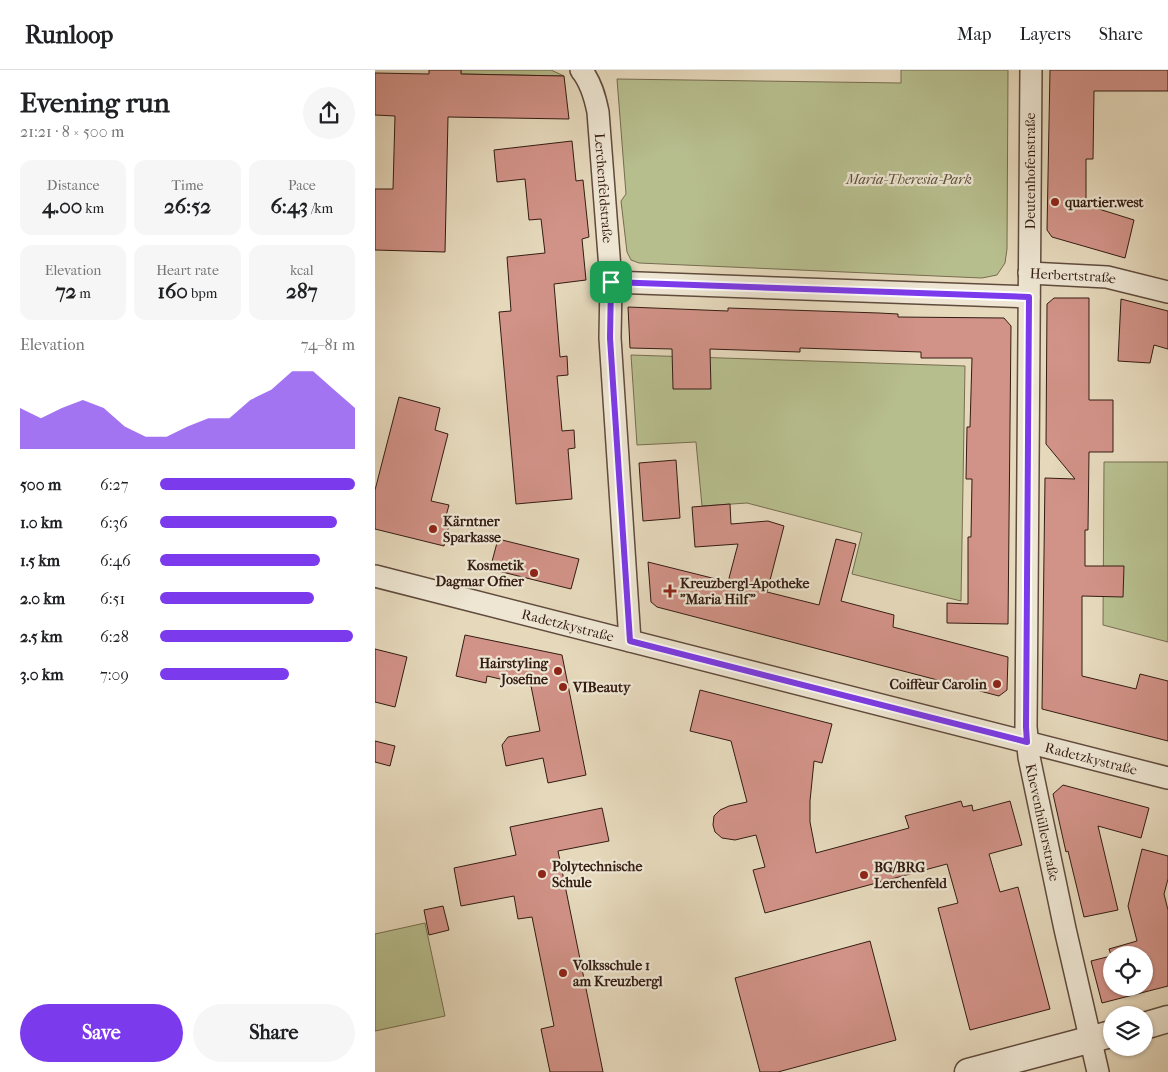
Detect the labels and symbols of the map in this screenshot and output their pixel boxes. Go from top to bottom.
street label: Deutenhofenstraße [1022,112,1039,229]
street label: Lerchenfeldstraße [591,132,616,244]
park label: Maria-Theresia-Park [845,171,972,188]
place label: quartier.west [1065,194,1145,211]
marker: quartier.west [1049,196,1061,208]
pin [590,261,632,303]
street label: Herbertstraße [1029,265,1118,288]
place label: Kärntner Sparkasse [443,513,501,546]
marker: Kärntner Sparkasse [427,523,439,535]
place label: Kosmetik Dagmar Ofner [436,557,525,590]
marker: Kosmetik Dagmar Ofner [528,567,540,579]
place label: Kreuzbergl-Apotheke "Maria Hilf" [679,575,810,608]
marker: Kreuzbergl-Apotheke "Maria Hilf" [664,585,676,597]
street label: Radetzkystraße [520,606,616,646]
place label: Hairstyling Josefine [479,655,549,688]
marker: Hairstyling Josefine [552,665,564,677]
place label: Coiffeur Carolin [890,676,988,693]
marker: Coiffeur Carolin [991,678,1003,690]
place label: VIBeauty [572,679,632,696]
marker: VIBeauty [557,681,569,693]
street label: Radetzkystraße [1043,739,1139,779]
street label: Khevenhüllerstraße [1022,762,1063,883]
place label: Polytechnische Schule [552,858,642,891]
place label: BG/BRG Lerchenfeld [874,859,948,892]
marker: Polytechnische Schule [536,868,548,880]
marker: BG/BRG Lerchenfeld [858,869,870,881]
place label: Volksschule 1 am Kreuzbergl [572,957,663,990]
marker: Volksschule 1 am Kreuzbergl [557,967,569,979]

